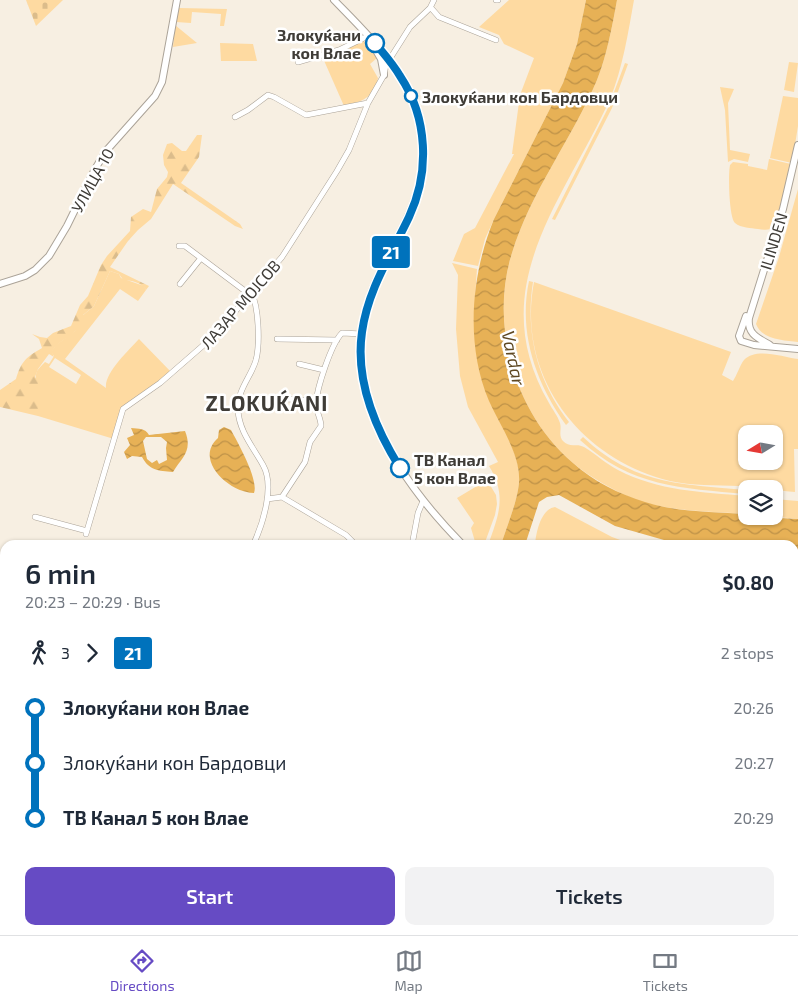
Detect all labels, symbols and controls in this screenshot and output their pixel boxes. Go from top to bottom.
place label: Злокуќани кон Влае [277,25,361,62]
marker: Злокуќани кон Влае [365,33,385,53]
place label: Злокуќани кон Бардовци [422,87,618,106]
marker: Злокуќани кон Бардовци [404,89,418,103]
street label: УЛИЦА 10 [67,145,117,215]
street label: ILINDEN [755,210,791,272]
line badge: 21 [368,236,414,268]
text: 21 [382,241,400,263]
street label: ЛАЗАР МОЈСОВ [196,256,284,352]
water label: Vardar [497,329,531,388]
district label: ZLOKUḰANI [206,389,328,415]
north arrow [738,425,782,470]
map controls [738,425,783,525]
place label: ТВ Канал 5 кон Влае [414,450,496,487]
marker: ТВ Канал 5 кон Влае [390,458,410,478]
button: layers [738,480,783,525]
text: 6 min [25,556,96,590]
text: $0.80 [723,571,774,594]
text: 20:23 – 20:29 · Bus [25,592,161,611]
icon: walk [25,639,53,667]
icon: forward [78,639,106,667]
text: 21 [124,642,142,664]
text: 3 [61,643,70,662]
text: 2 stops [721,643,774,662]
text: Злокуќани кон Влае [63,696,249,719]
text: 20:26 [733,698,774,717]
text: Злокуќани кон Бардовци [63,751,286,774]
text: 20:27 [734,753,774,772]
text: ТВ Канал 5 кон Влае [63,806,249,829]
text: 20:29 [733,808,774,827]
button: Start [25,867,395,925]
button: Tickets [405,867,774,925]
tab: Directions [110,947,175,994]
tab: Map [395,947,423,994]
tab: Tickets [643,947,688,994]

